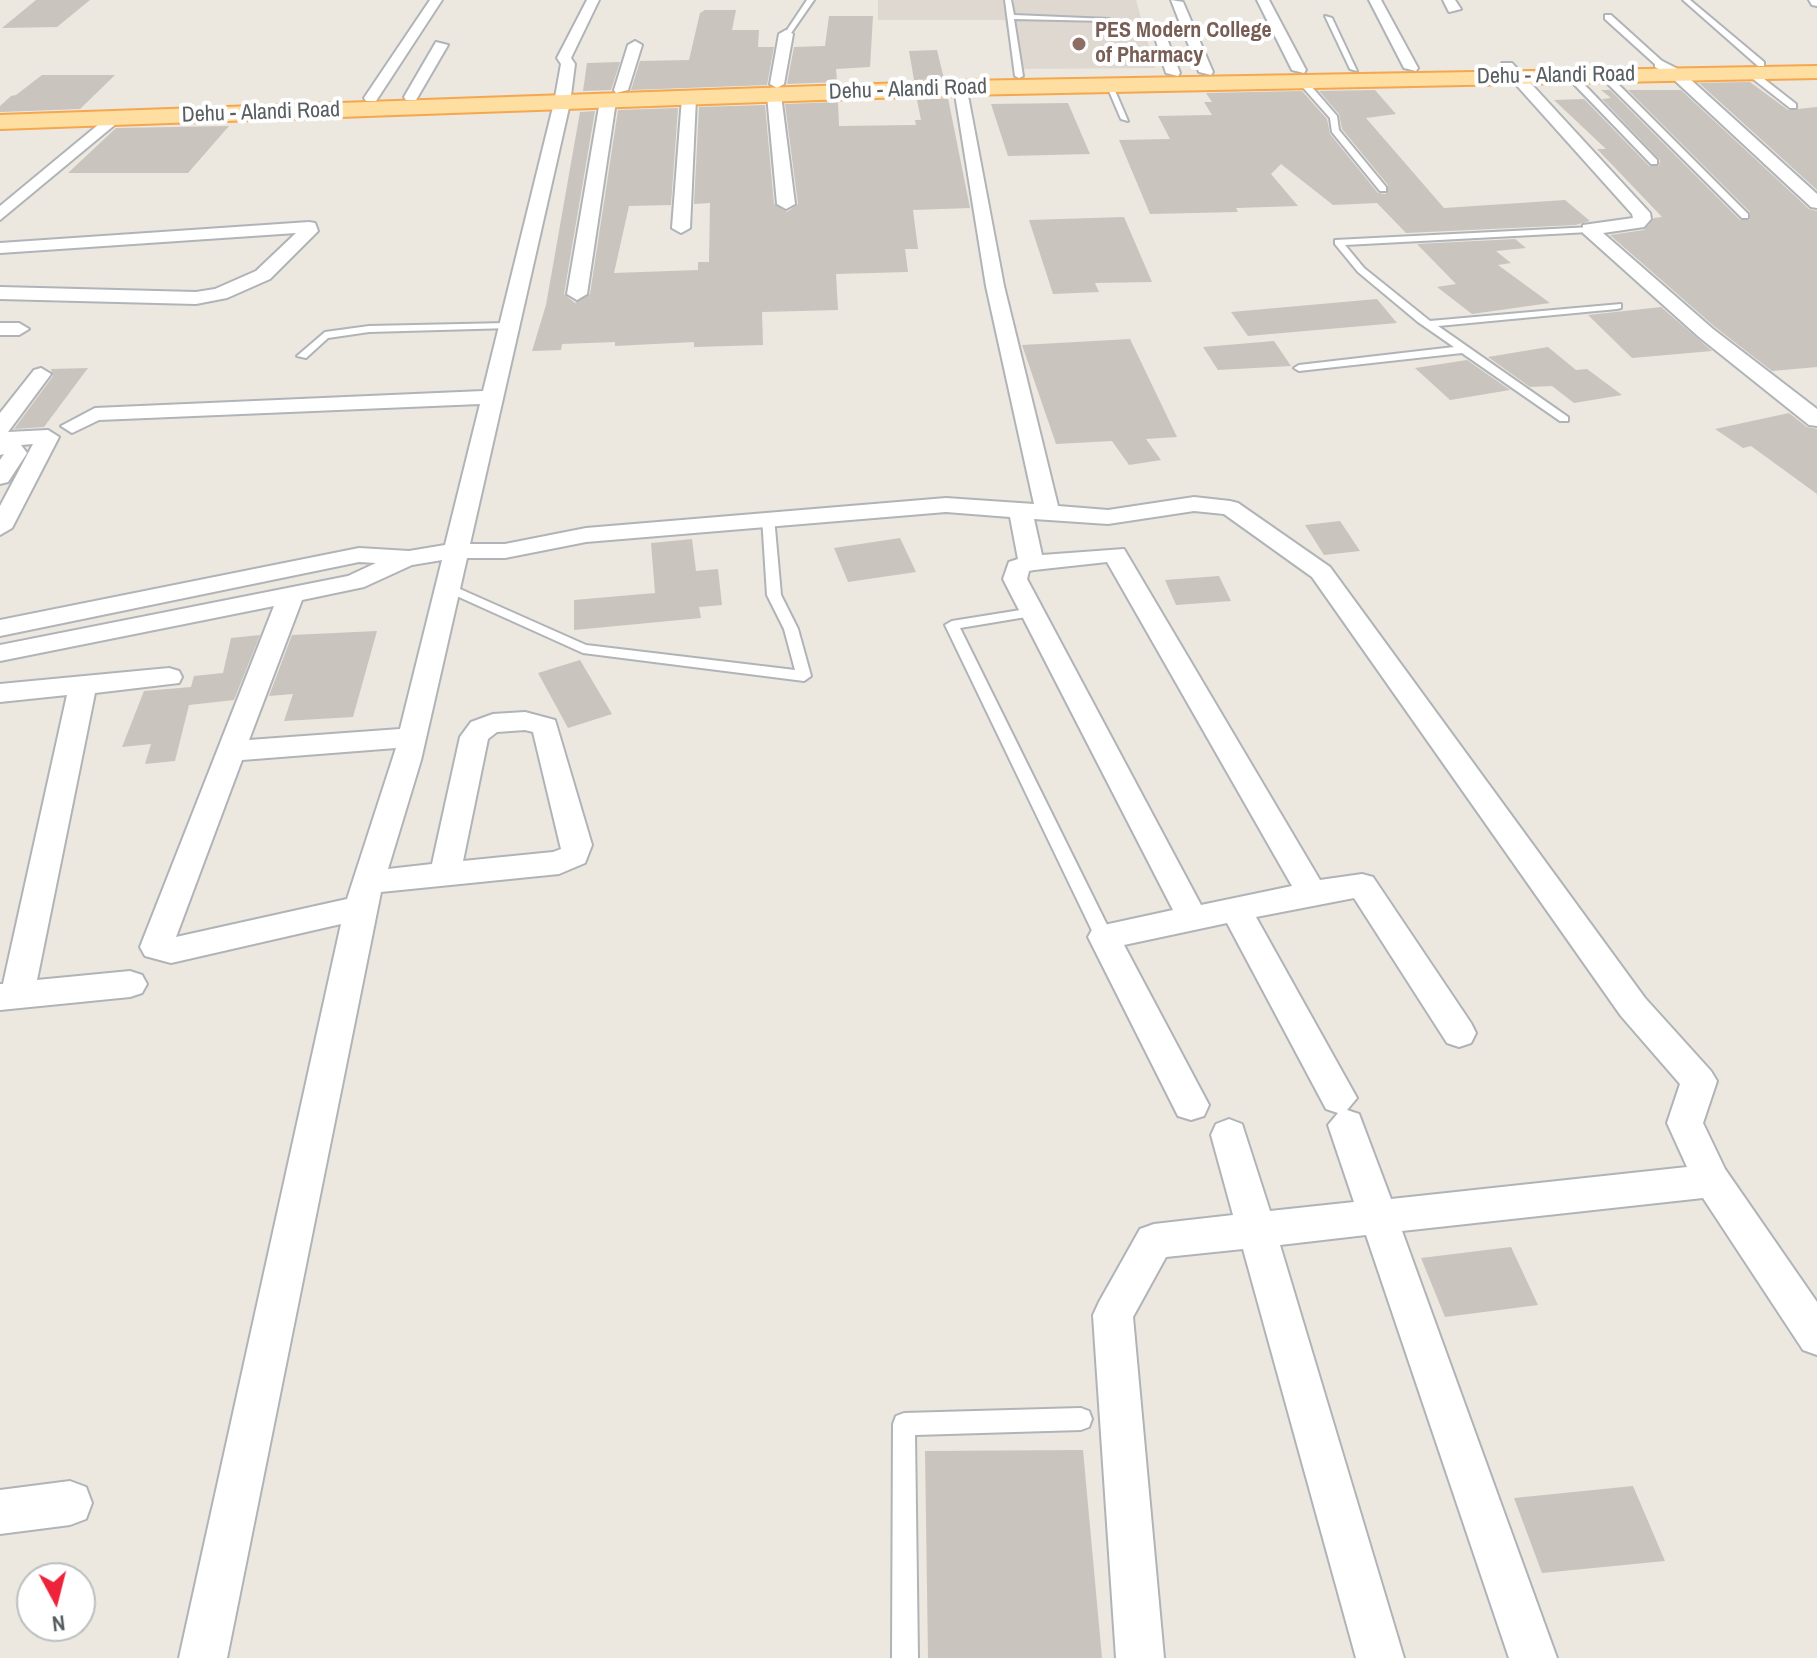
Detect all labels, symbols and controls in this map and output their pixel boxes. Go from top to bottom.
place label: PES Modern College of Pharmacy [1095,18,1271,70]
marker: PES Modern College of Pharmacy [1070,35,1088,53]
street label: Dehu - Alandi Road [1477,61,1635,91]
street label: Dehu - Alandi Road [828,74,988,106]
street label: Dehu - Alandi Road [181,97,341,129]
north arrow [16,1562,96,1642]
text: N [50,1608,67,1640]

